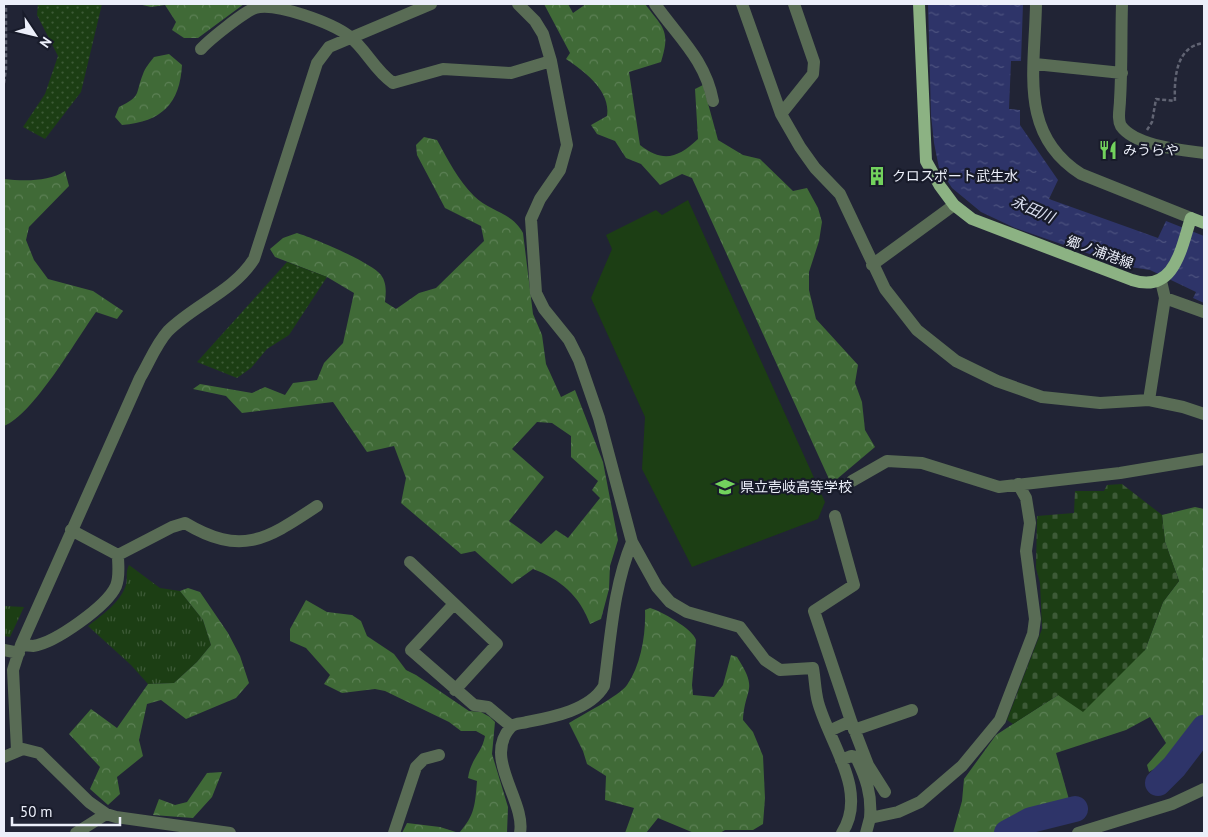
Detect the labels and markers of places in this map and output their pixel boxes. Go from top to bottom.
restaurant icon: みうらや [1097,139,1119,161]
place label: みうらや [1123,141,1179,159]
building icon: クロスポート武生水 [866,165,888,187]
place label: クロスポート武生水 [892,167,1018,185]
school or university icon: 県立壱岐高等学校 [714,476,736,498]
place label: 県立壱岐高等学校 [740,478,852,496]

